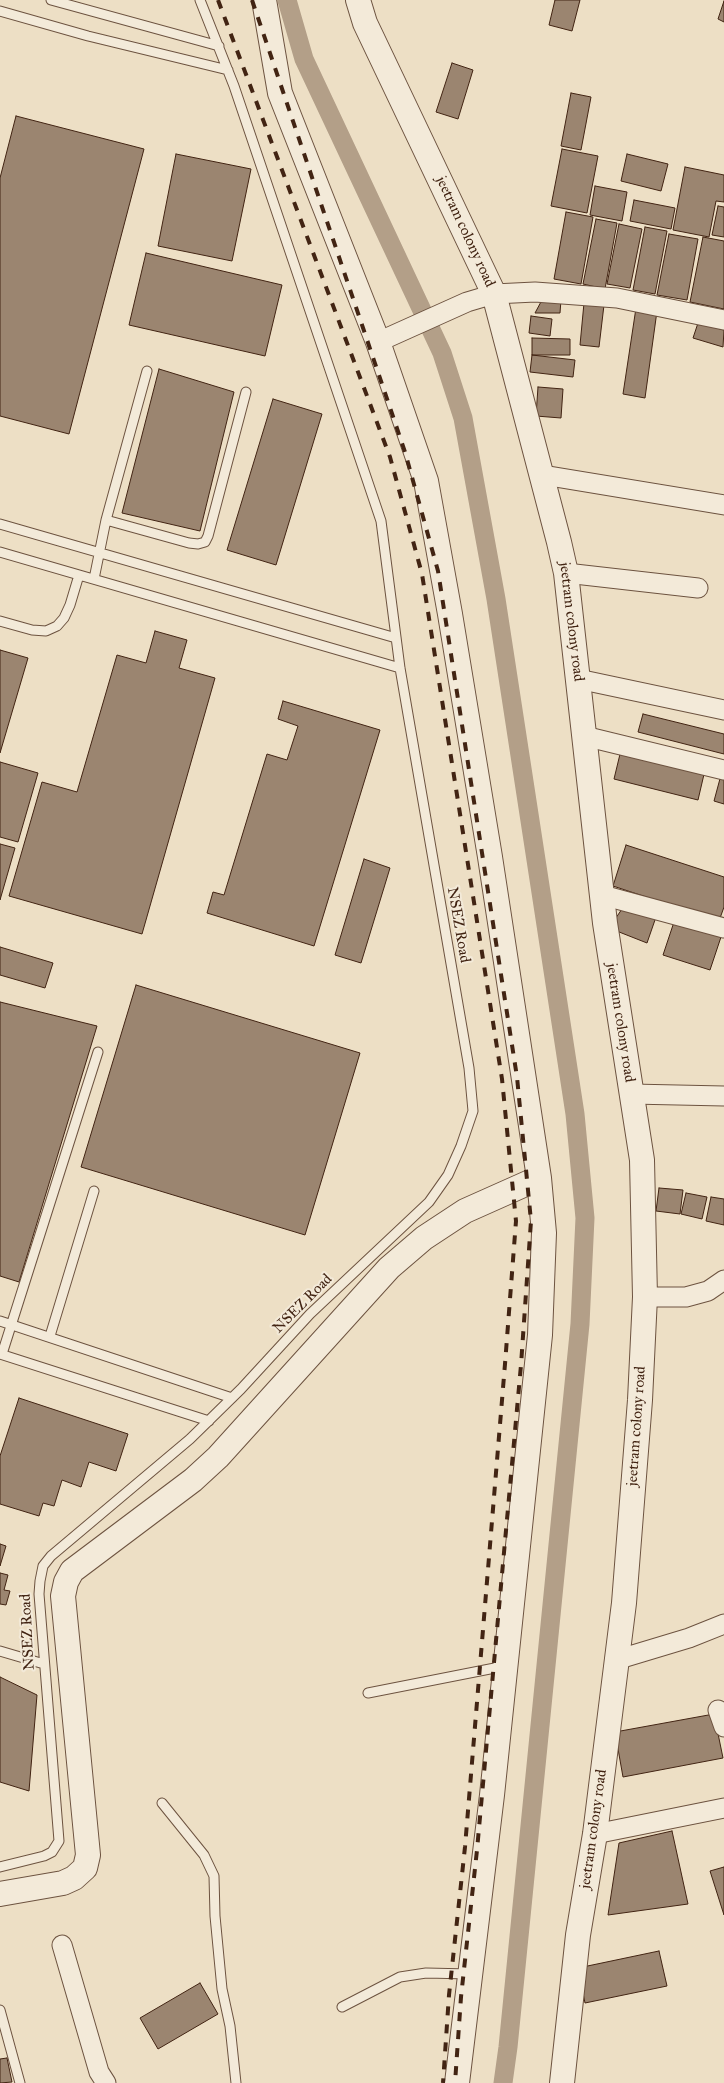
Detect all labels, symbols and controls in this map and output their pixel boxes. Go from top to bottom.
street label: jeetram colony road [431,174,499,290]
street label: jeetram colony road [555,561,587,683]
street label: NSEZ Road [442,886,474,964]
street label: jeetram colony road [602,962,638,1084]
street label: NSEZ Road [270,1271,336,1337]
street label: jeetram colony road [624,1365,650,1487]
street label: NSEZ Road [17,1593,39,1671]
street label: jeetram colony road [577,1768,611,1890]

